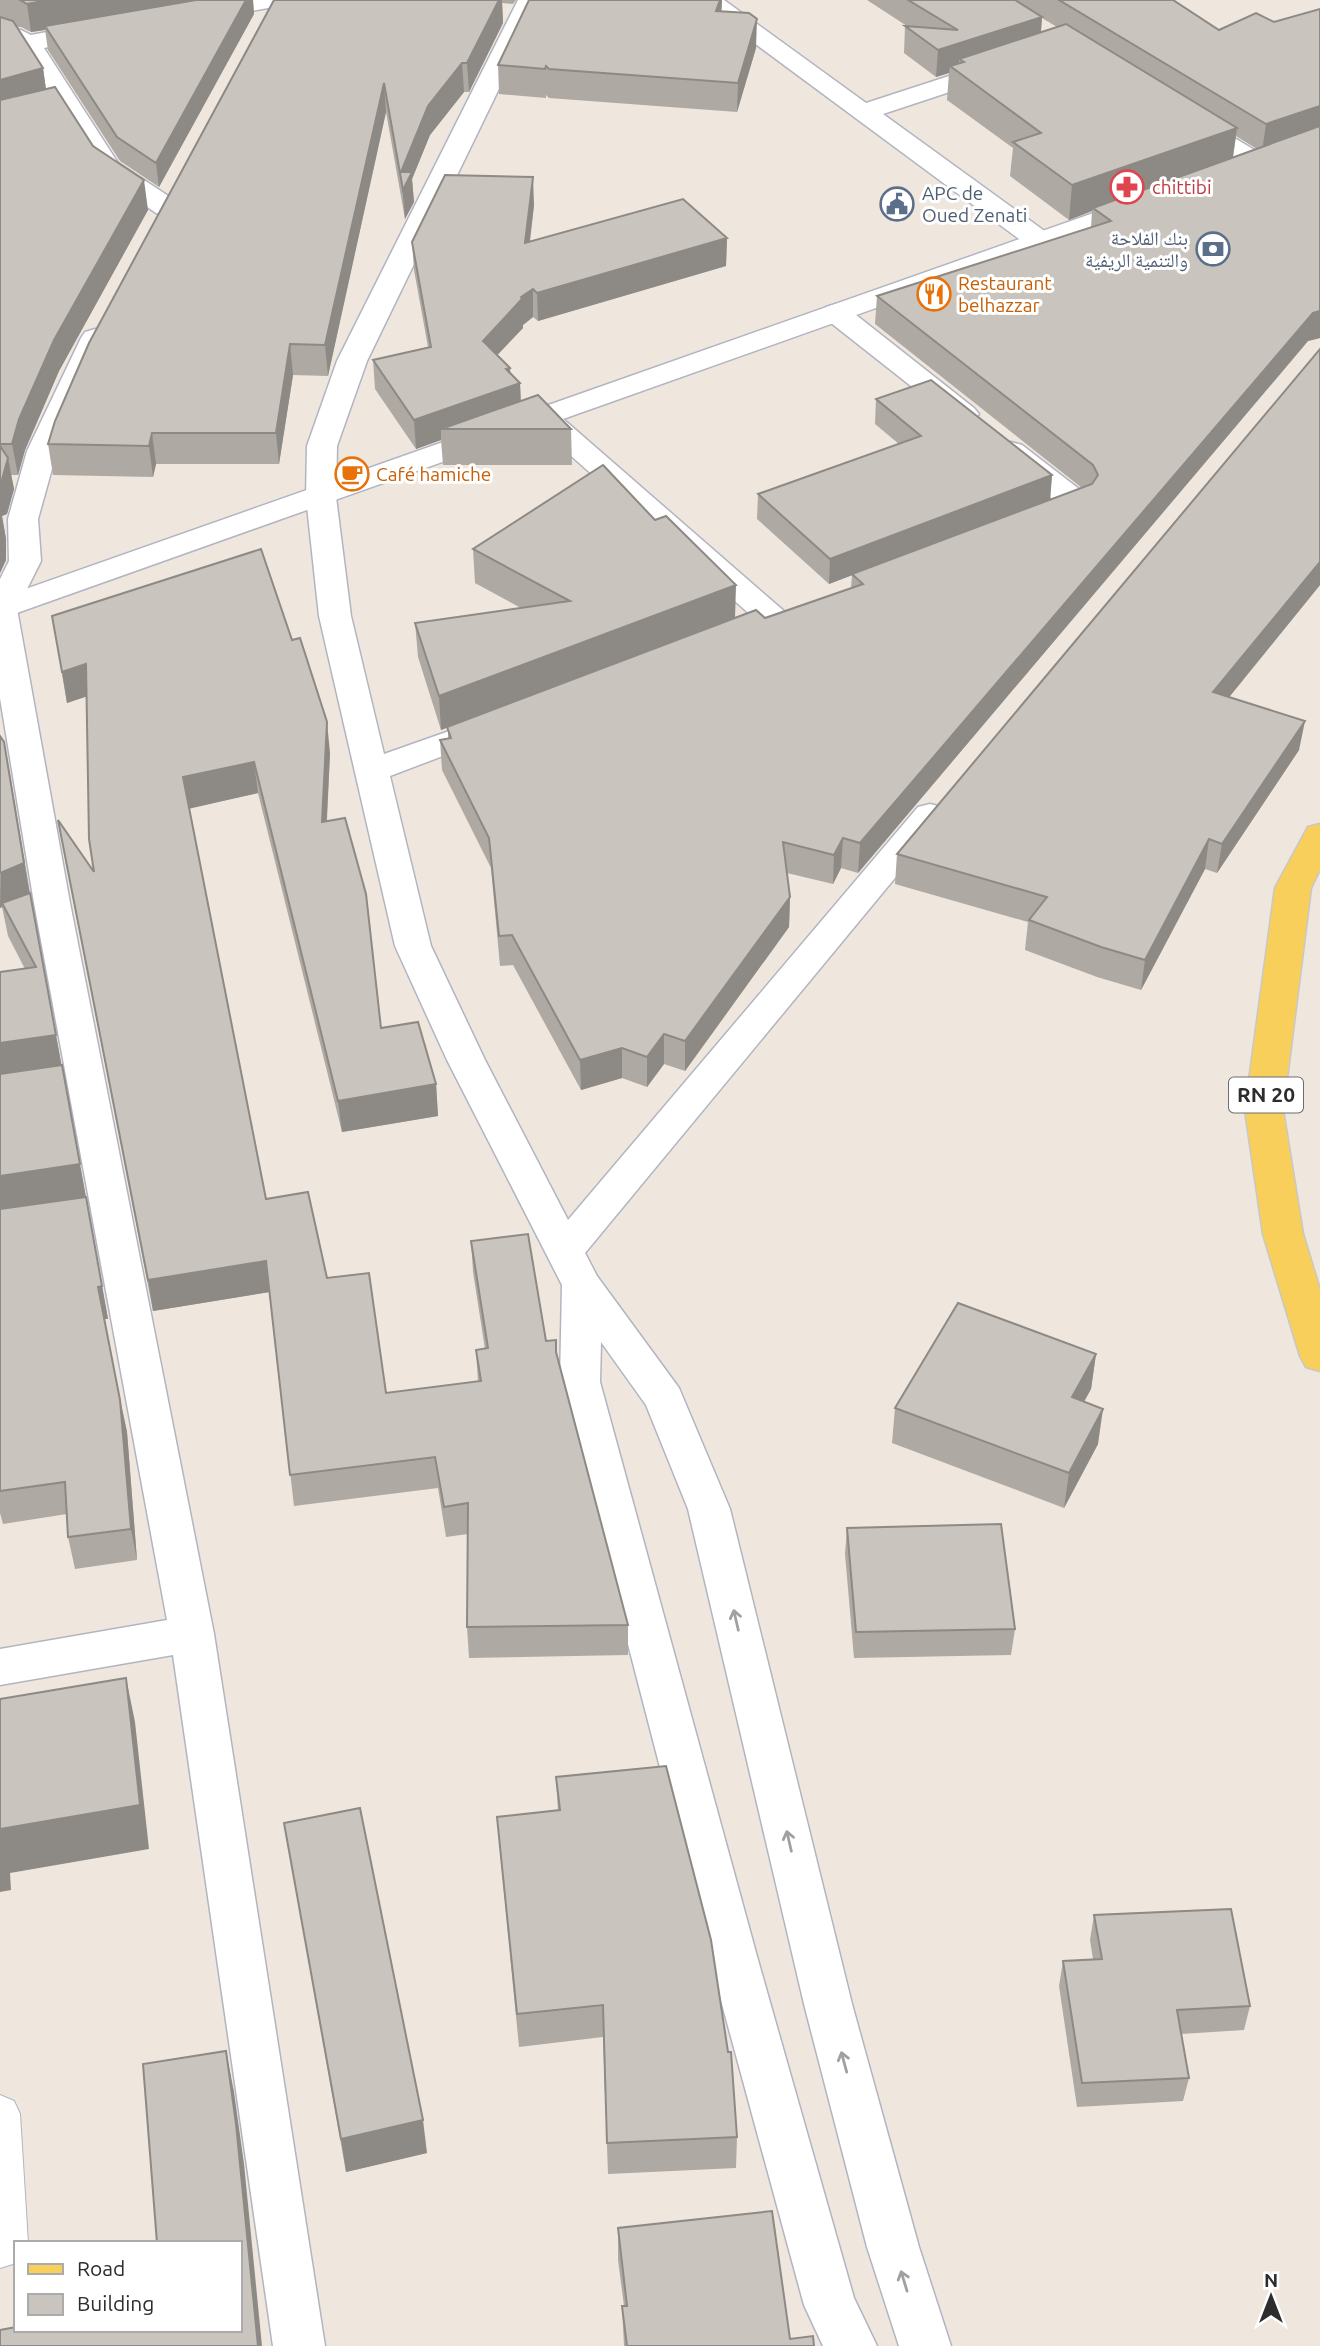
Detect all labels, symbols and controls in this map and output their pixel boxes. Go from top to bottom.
pharmacy icon: chittibi [1108,168,1146,206]
place label: chittibi [1152,176,1212,198]
place label: APC de Oued Zenati [922,182,1027,226]
public building icon: APC de Oued Zenati [878,185,916,223]
place label: بنك الفلاحة والتنمية الريفية [1085,227,1188,272]
bank icon: بنك الفلاحة والتنمية الريفية [1194,230,1232,268]
place label: Restaurant belhazzar [958,272,1052,316]
restaurant icon: Restaurant belhazzar [915,275,953,313]
cafe icon: Café hamiche [333,455,371,493]
place label: Café hamiche [376,463,491,485]
road number: RN 20 [1229,1078,1303,1112]
one-way arrow [729,1609,742,1631]
one-way arrow [782,1830,795,1853]
one-way arrow [836,2051,849,2073]
legend [14,2241,242,2332]
text: Road [77,2256,125,2280]
north arrow [1236,2262,1306,2332]
text: N [1264,2269,1278,2291]
one-way arrow [897,2270,910,2292]
text: Building [77,2291,154,2315]

